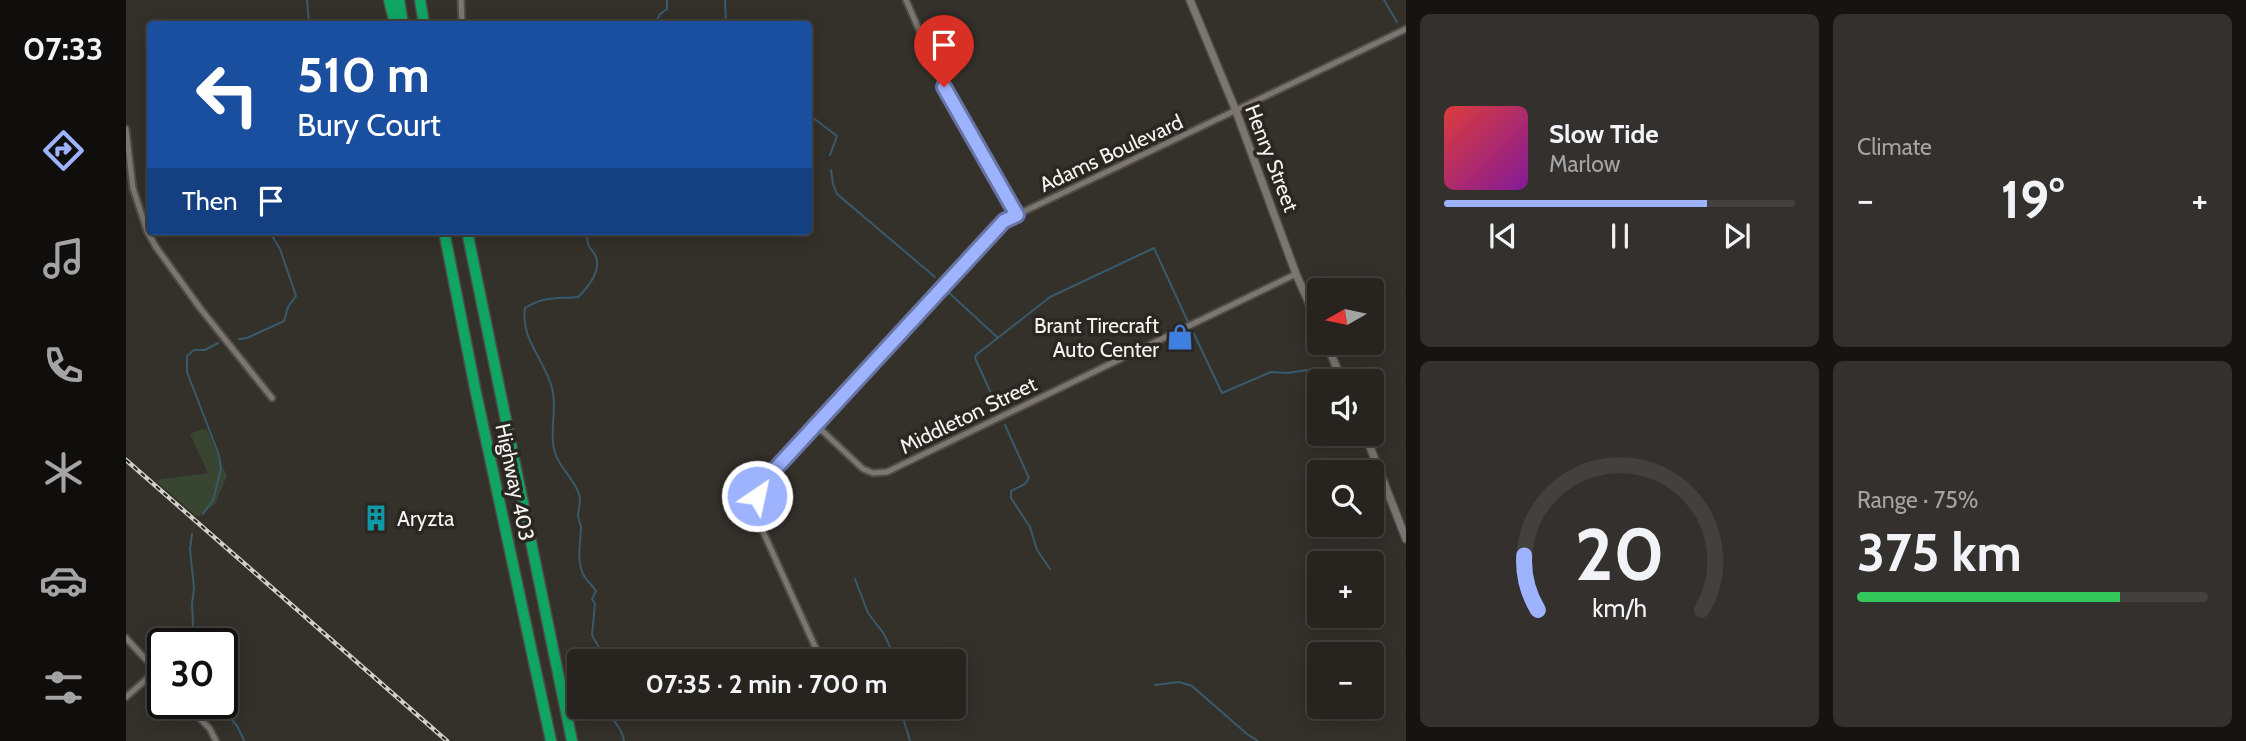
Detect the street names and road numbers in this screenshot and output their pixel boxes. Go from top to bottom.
street label: Henry Street [1240,101,1304,215]
street label: Adams Boulevard [1035,109,1187,197]
street label: Middleton Street [895,371,1041,459]
street label: Highway 403 [490,421,540,543]

